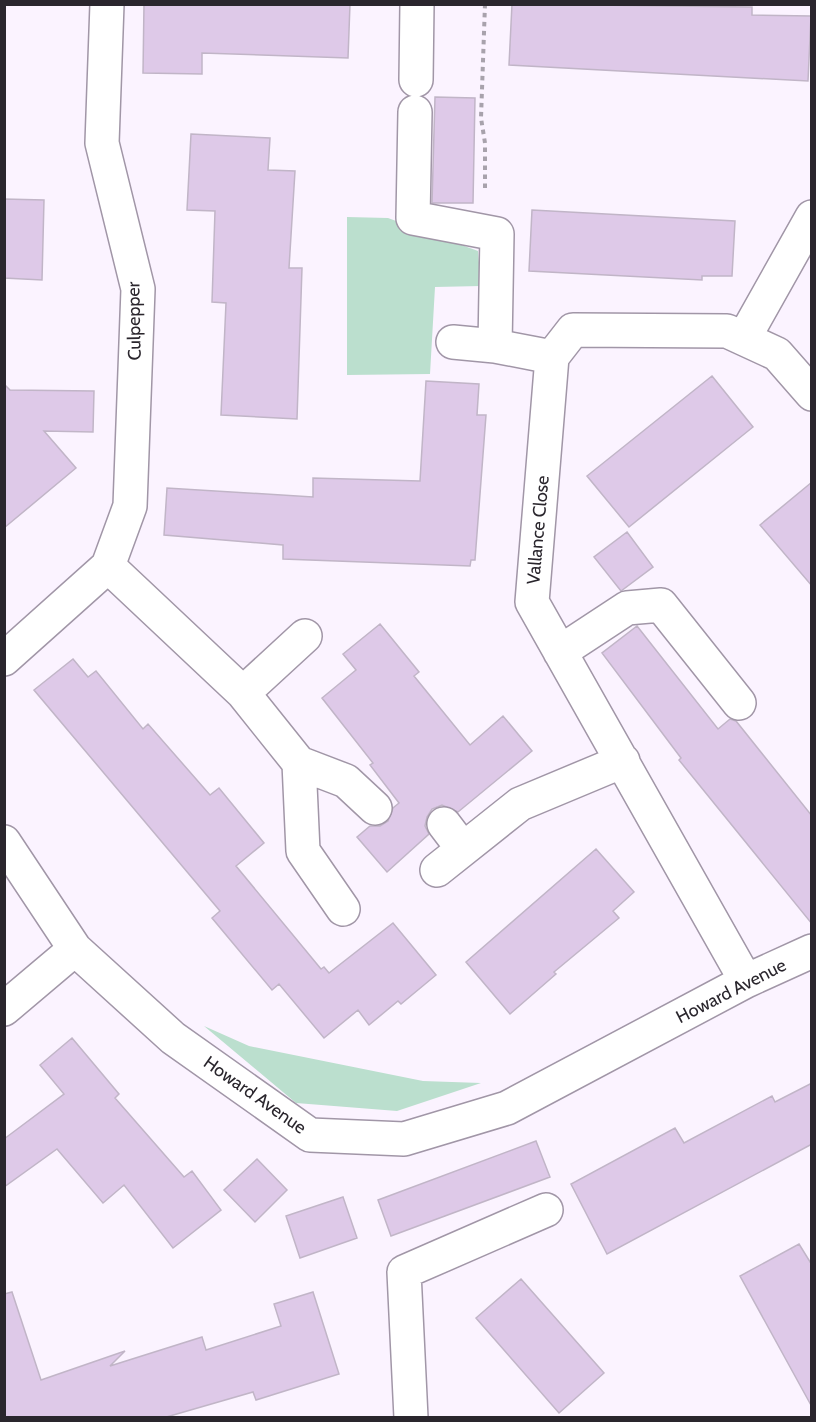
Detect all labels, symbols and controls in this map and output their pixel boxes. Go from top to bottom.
street label: Culpepper [122,281,146,361]
street label: Vallance Close [522,475,554,585]
street label: Howard Avenue [672,954,790,1028]
street label: Howard Avenue [199,1051,311,1139]

